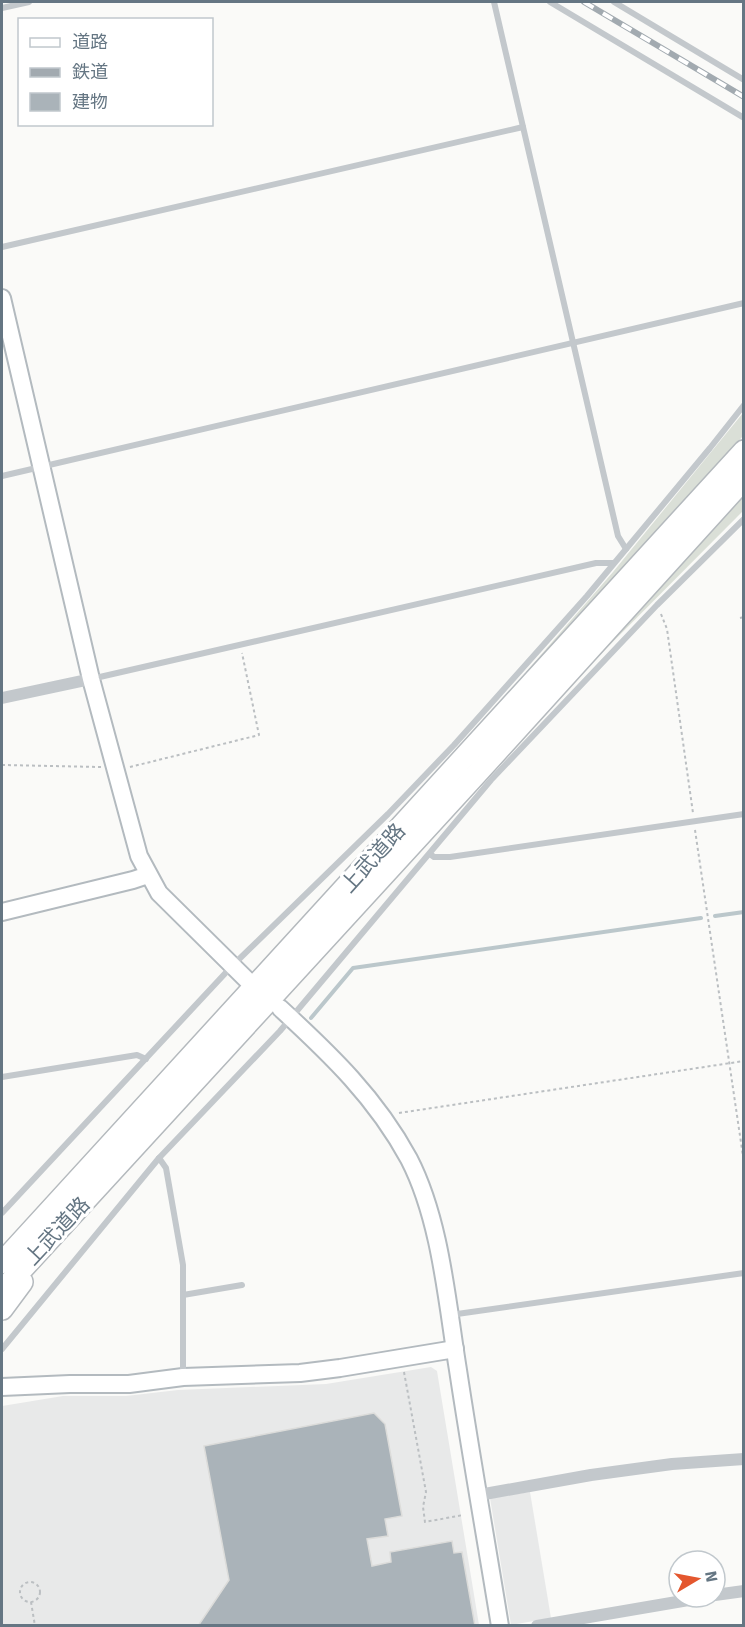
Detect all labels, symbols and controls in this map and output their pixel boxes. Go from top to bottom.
legend [18,18,213,126]
text: 道路 [72,31,108,53]
text: 鉄道 [72,61,108,83]
text: 建物 [72,91,108,113]
street label: 上武道路 [335,818,411,898]
street label: 上武道路 [19,1191,95,1271]
north arrow [667,1549,727,1609]
text: N [700,1569,722,1584]

